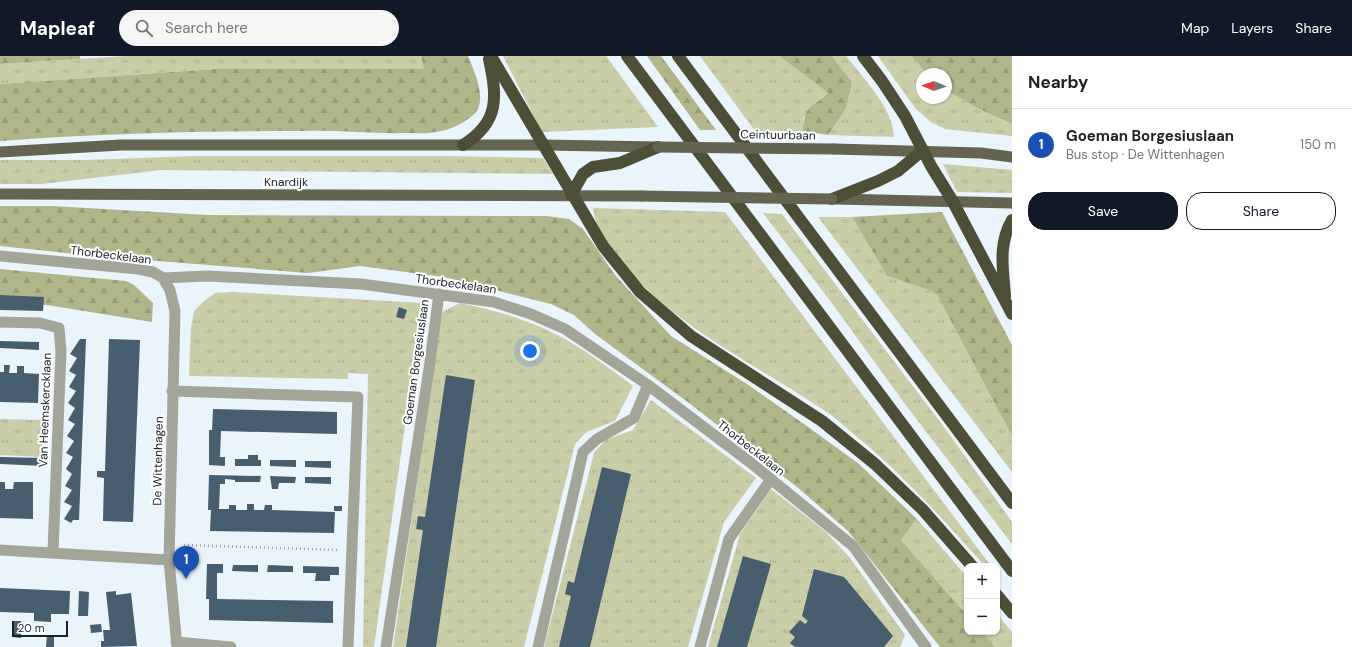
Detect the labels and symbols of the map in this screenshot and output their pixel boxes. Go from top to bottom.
north arrow [916,68,952,104]
street label: Ceintuurbaan [740,126,816,144]
street label: Knardijk [264,174,308,190]
street label: Thorbeckelaan [70,242,152,268]
street label: Thorbeckelaan [415,270,498,298]
street label: Goeman Borgesiuslaan [399,298,433,426]
your location [520,341,540,361]
street label: Van Heemskercklaan [35,352,55,468]
street label: De Wittenhagen [149,416,167,506]
street label: Thorbeckelaan [714,417,788,479]
pin: 1 [173,546,199,579]
scale bar [12,619,68,638]

